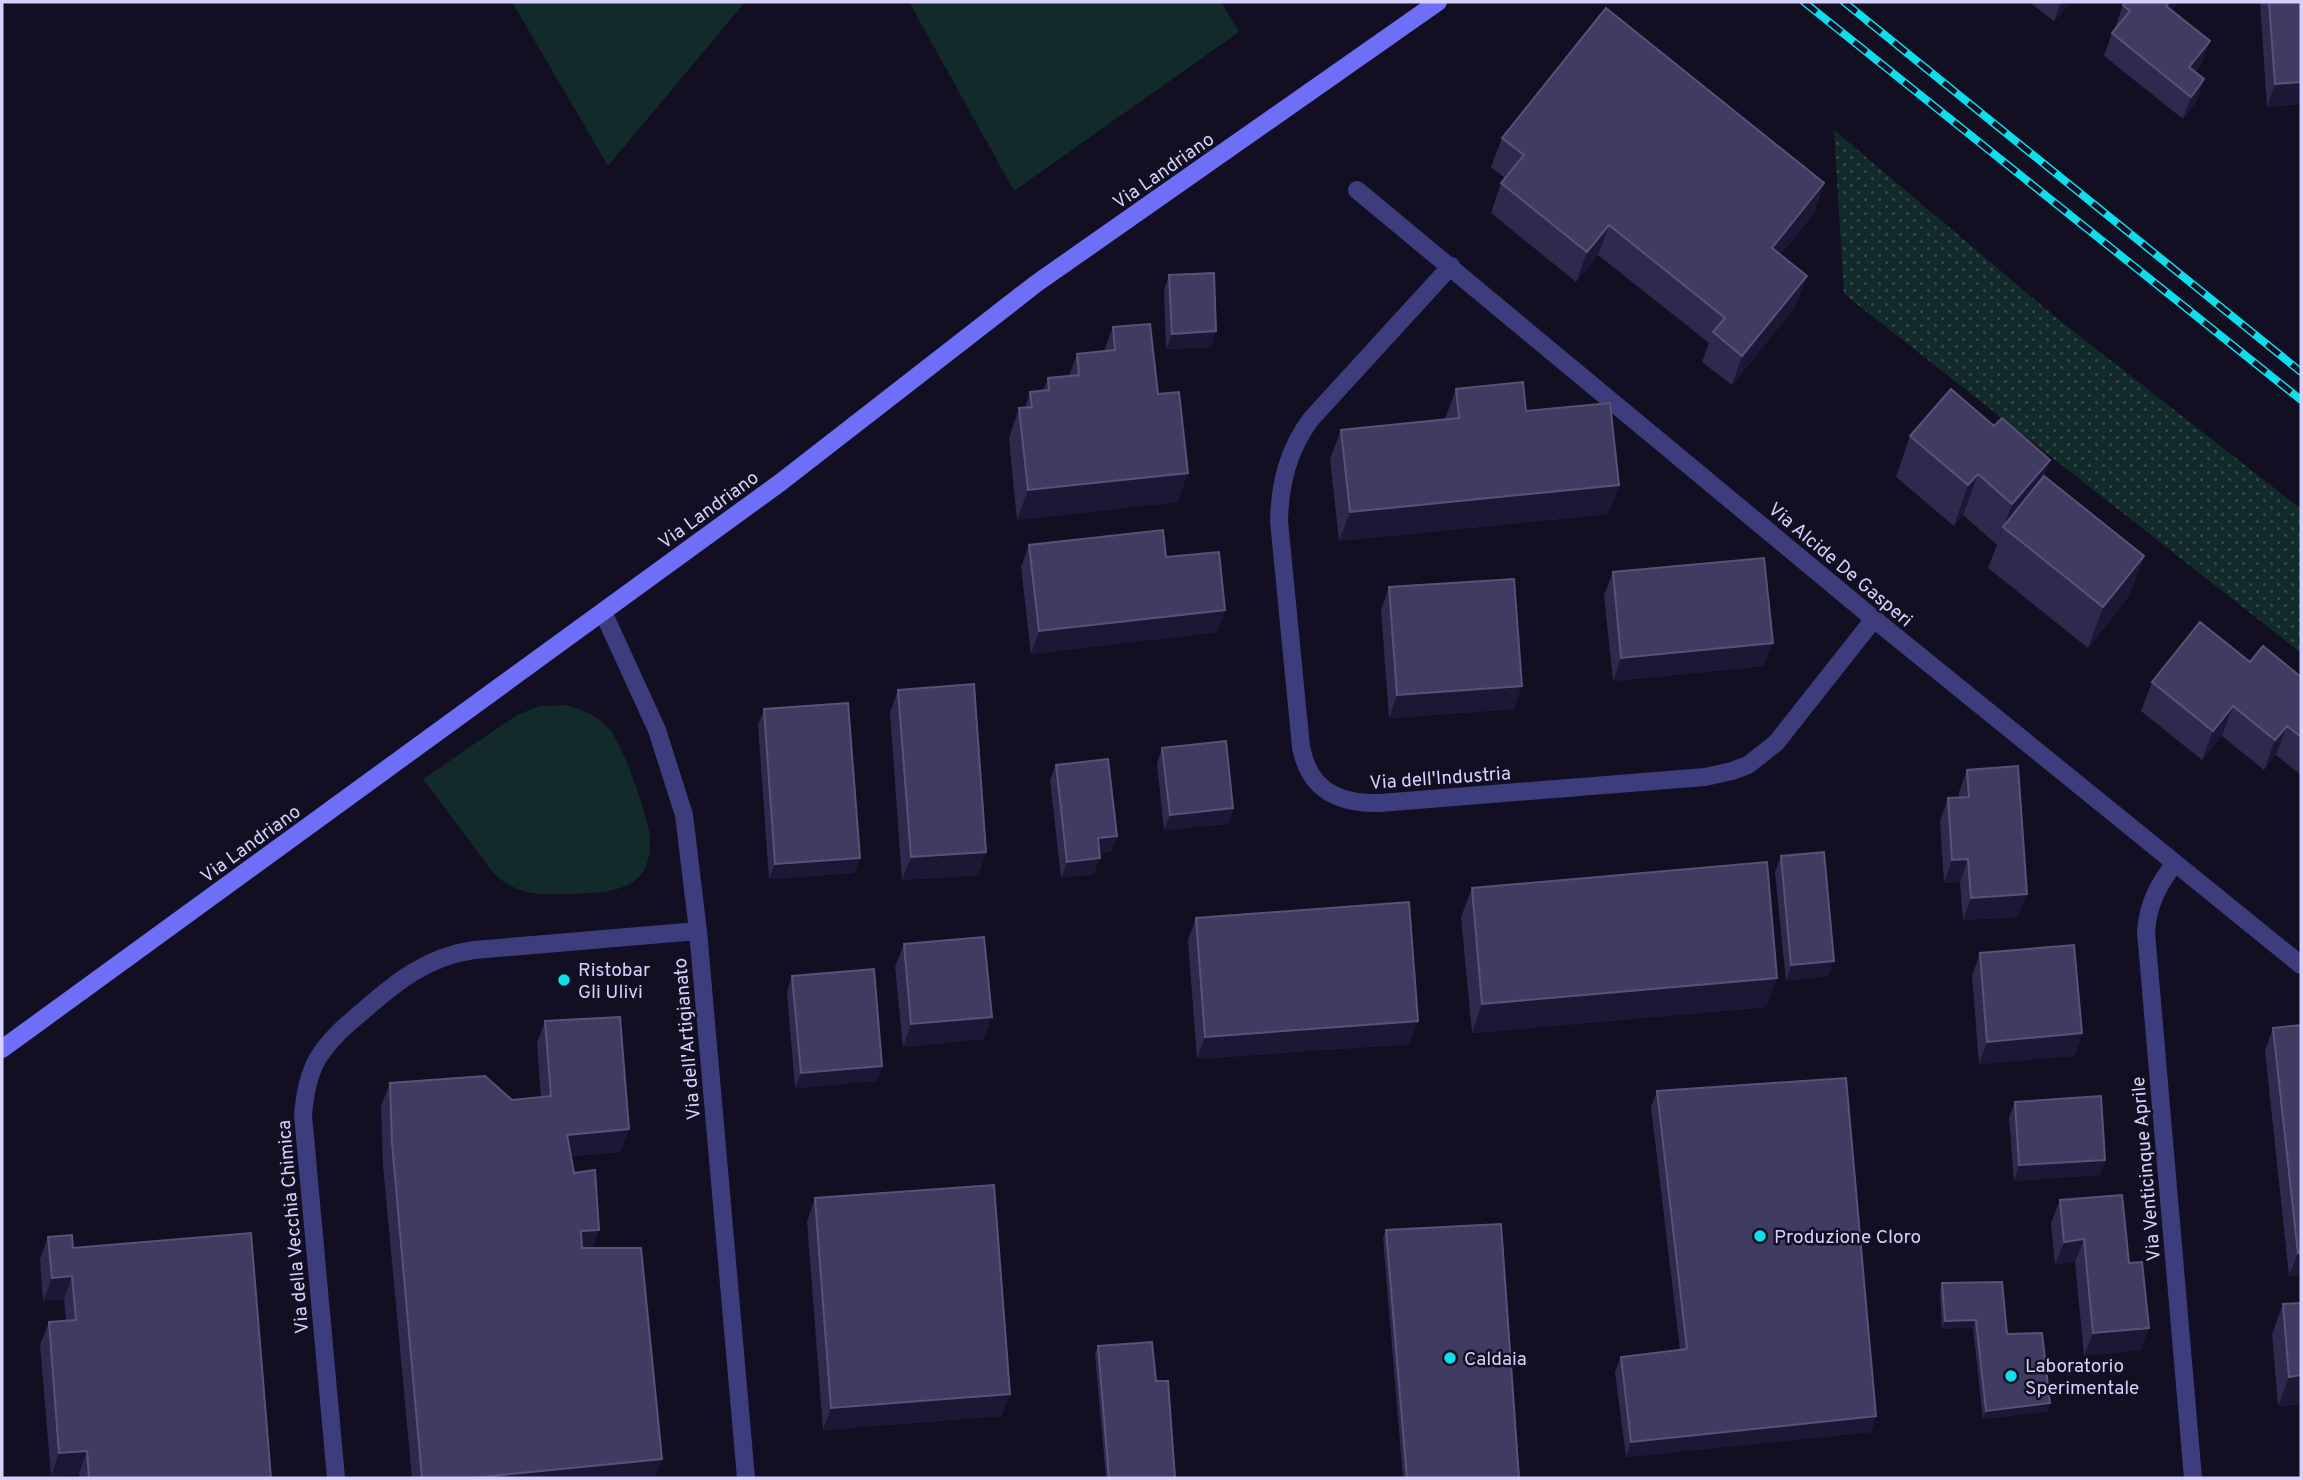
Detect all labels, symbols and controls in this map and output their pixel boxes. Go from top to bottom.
street label: Via Landriano [1109,128,1219,215]
street label: Via Landriano [654,466,764,555]
street label: Via Alcide De Gasperi [1762,498,1917,633]
street label: Via dell'Industria [1369,762,1512,796]
street label: Via Landriano [196,800,306,889]
street label: Via dell'Artigianato [669,957,707,1121]
place label: Ristobar Gli Ulivi [578,959,651,1005]
marker: Ristobar Gli Ulivi [556,972,572,988]
street label: Via Venticinque Aprile [2127,1075,2167,1262]
street label: Via della Vecchia Chimica [273,1119,315,1335]
place label: Produzione Cloro [1774,1226,1921,1250]
marker: Produzione Cloro [1752,1228,1768,1244]
place label: Caldaia [1464,1348,1527,1372]
marker: Caldaia [1442,1350,1458,1366]
place label: Laboratorio Sperimentale [2025,1355,2139,1401]
marker: Laboratorio Sperimentale [2003,1368,2019,1384]

